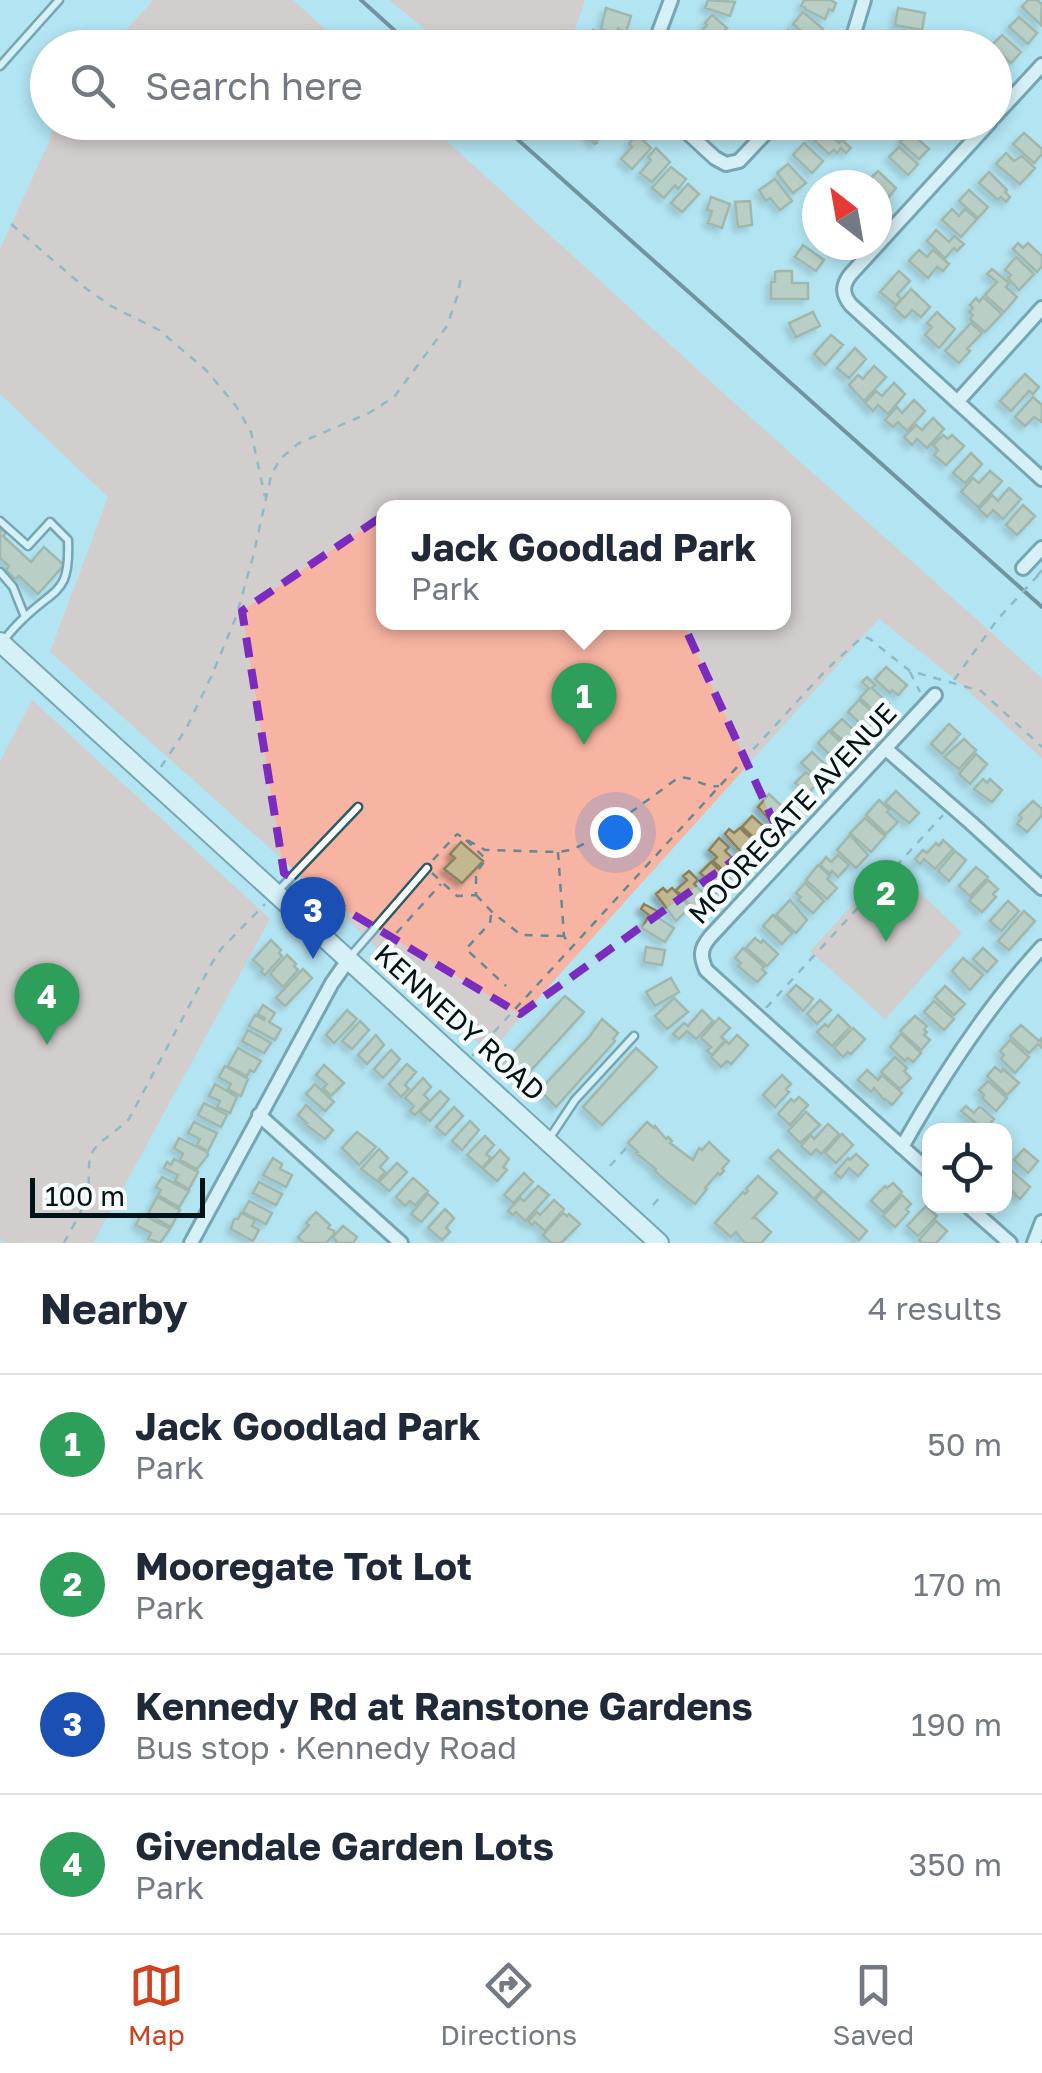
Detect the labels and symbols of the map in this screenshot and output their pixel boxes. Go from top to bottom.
north arrow [802,170,892,260]
pin: 1 [552,662,616,745]
street label: MOOREGATE AVENUE [681,696,903,930]
your location [590,807,641,858]
pin: 2 [854,860,918,942]
pin: 3 [280,876,346,959]
street label: KENNEDY ROAD [368,937,552,1107]
pin: 4 [15,962,80,1045]
scale bar [30,1173,205,1218]

